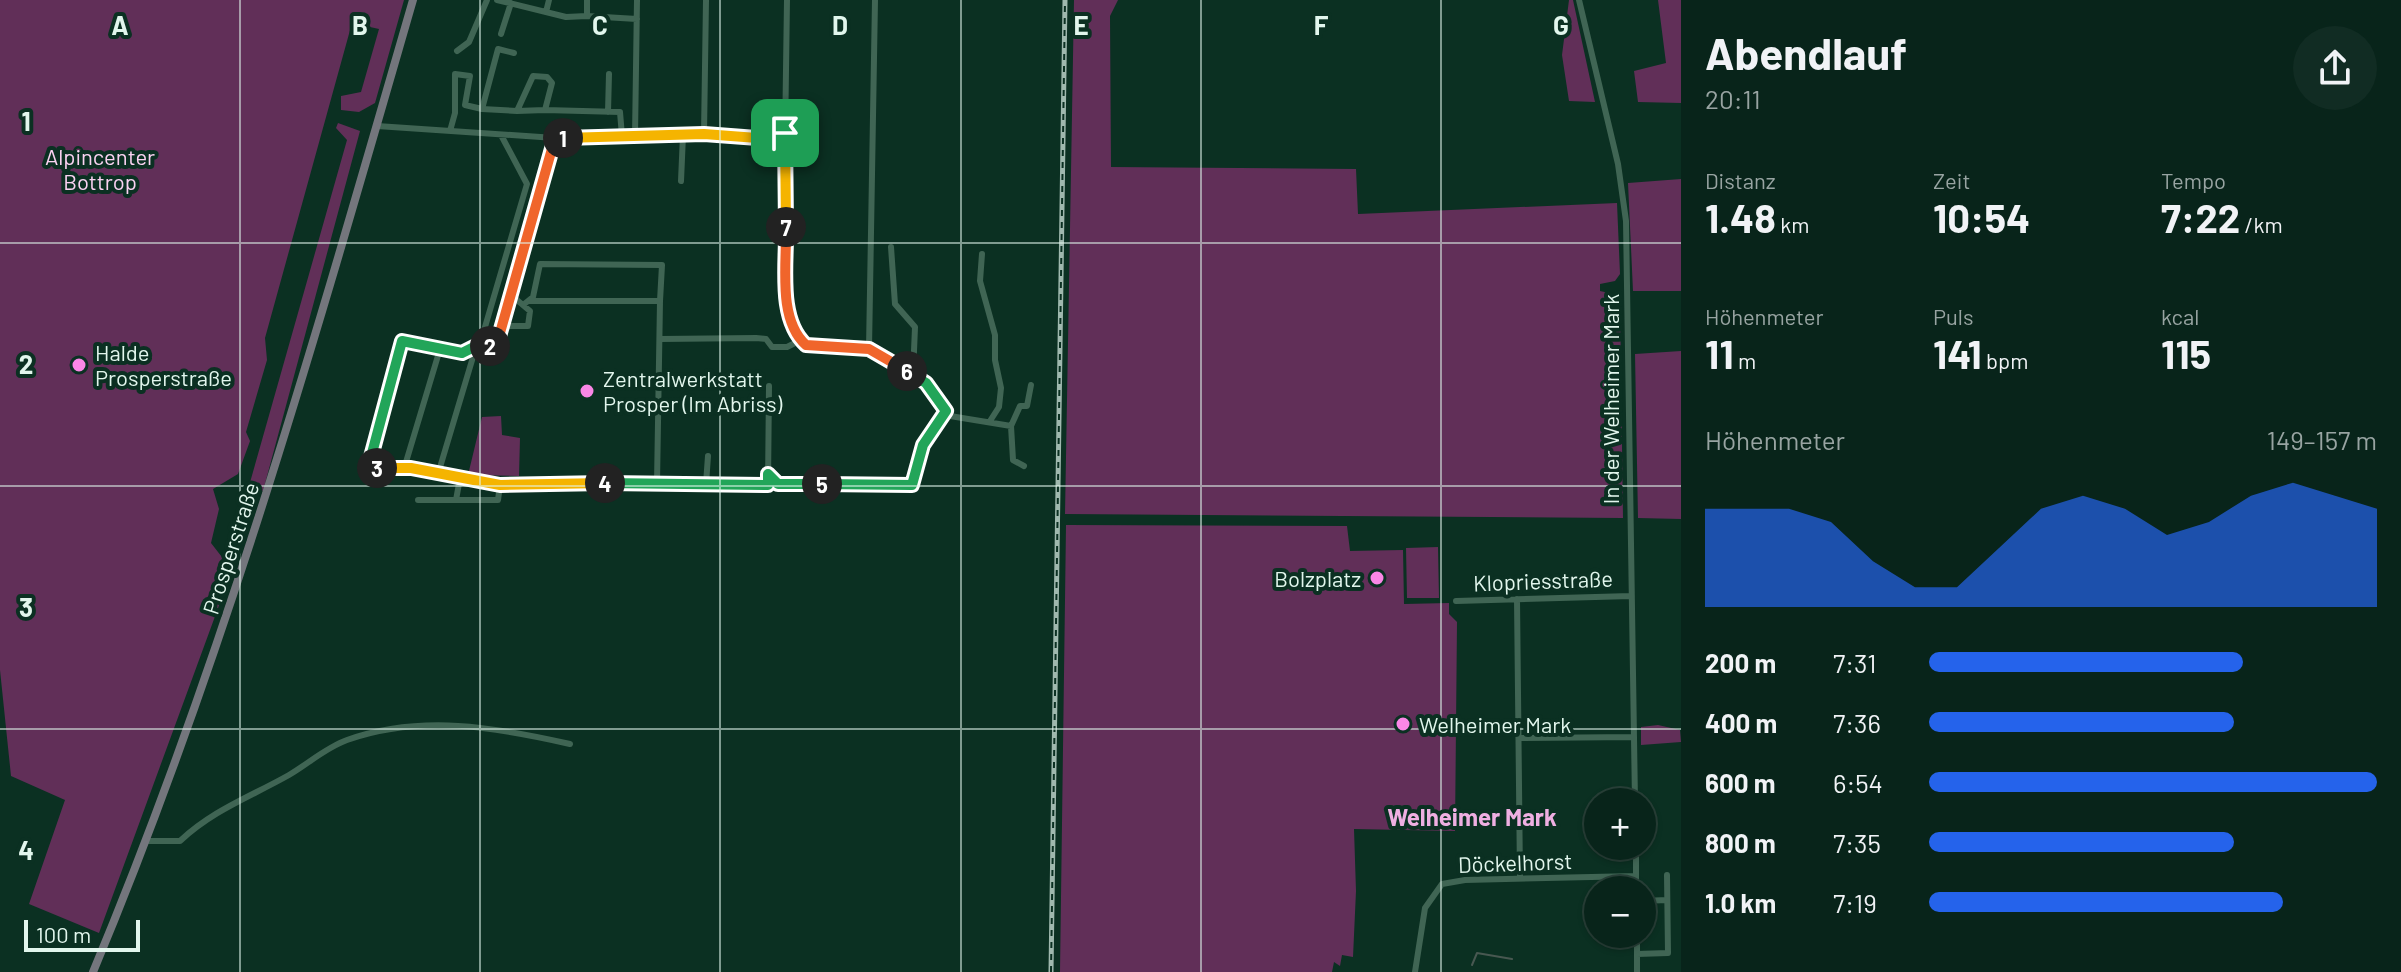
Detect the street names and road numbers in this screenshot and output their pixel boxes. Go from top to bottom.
street label: In der Welheimer Mark [1597,294,1623,504]
street label: Prosperstraße [196,479,264,617]
street label: Klopriesstraße [1473,565,1613,595]
street label: Döckelhorst [1457,847,1573,877]

